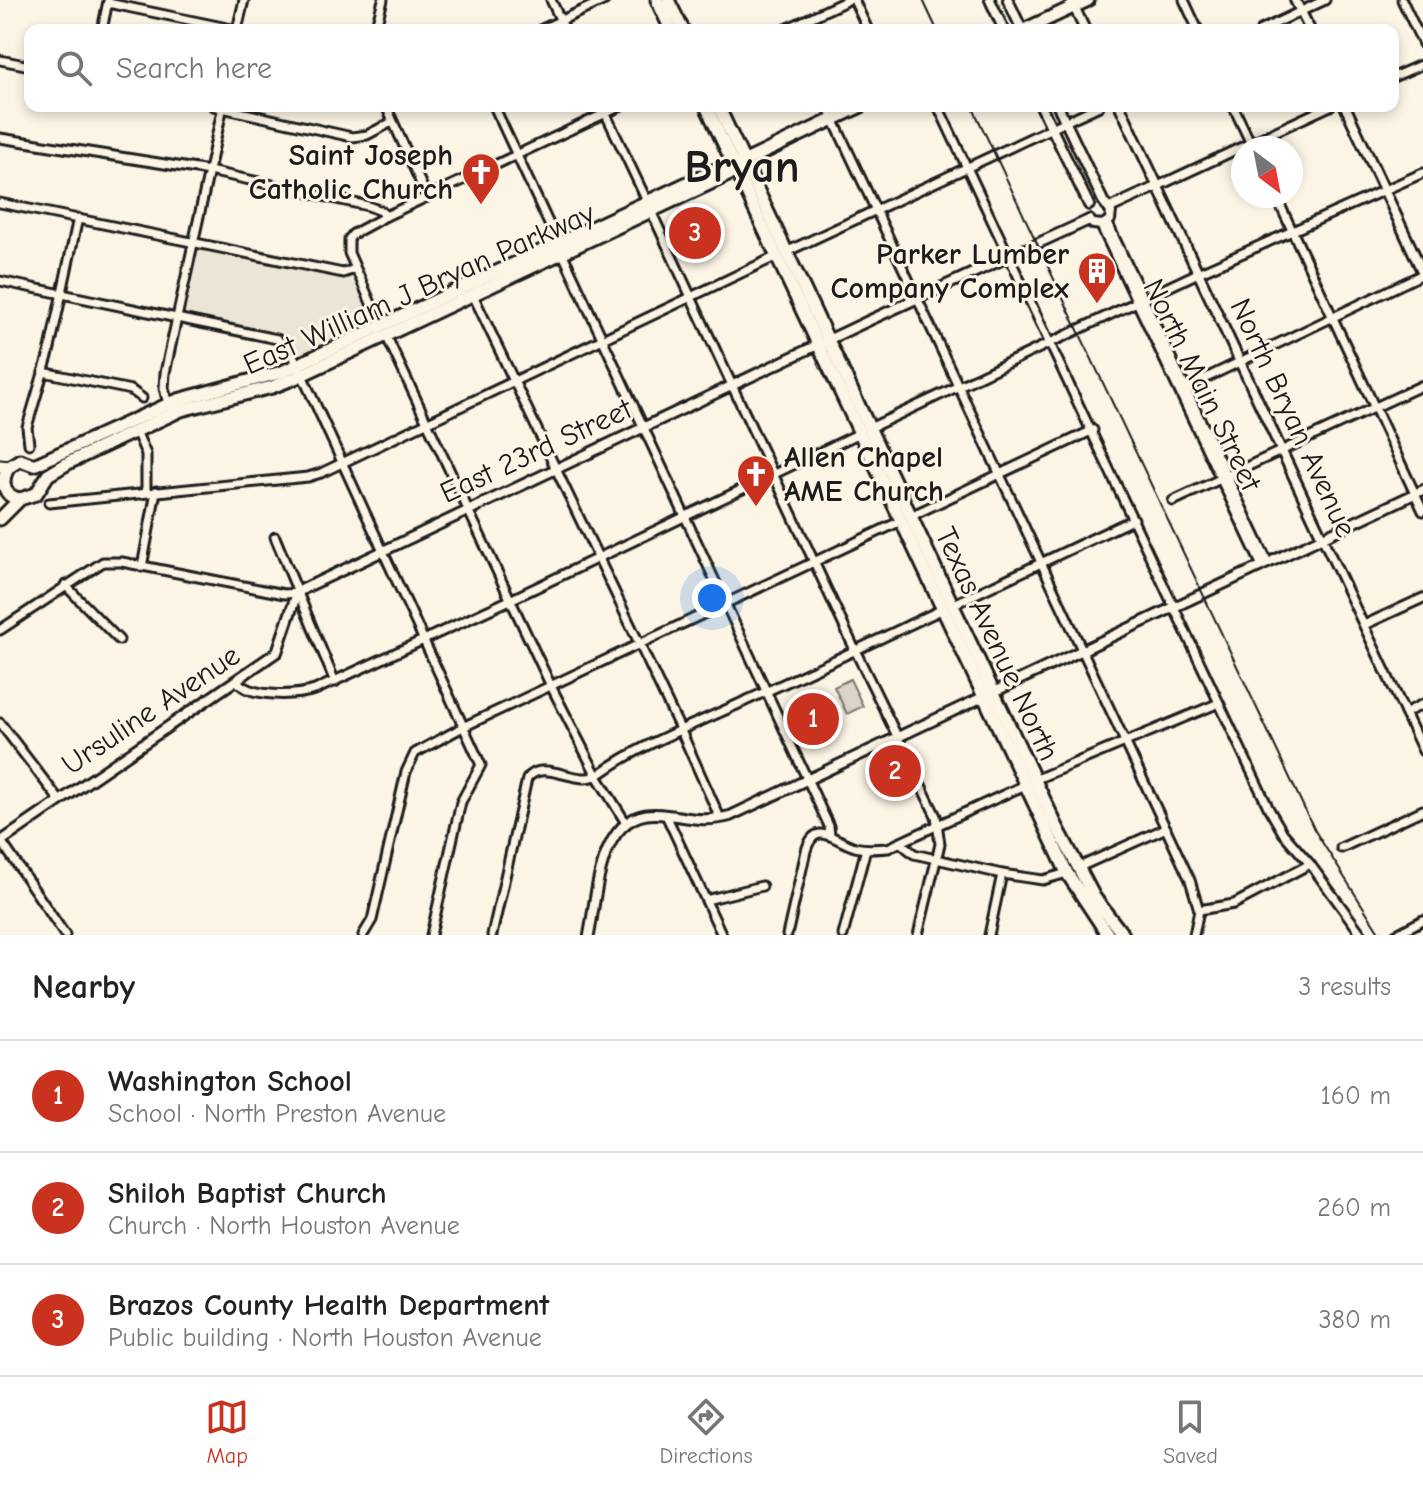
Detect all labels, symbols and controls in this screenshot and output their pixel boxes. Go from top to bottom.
search box [24,24,1399,112]
icon: search [52,46,96,90]
text: Search here [116,51,272,86]
north arrow [1231,136,1303,208]
place label: Saint Joseph Catholic Church [249,138,453,207]
district label: Bryan [684,141,800,194]
church icon: Saint Joseph Catholic Church [460,151,502,206]
street label: East William J Bryan Parkway [238,195,601,382]
pin: 3 [669,203,721,263]
place label: Parker Lumber Company Complex [830,237,1069,306]
building icon: Parker Lumber Company Complex [1076,250,1118,305]
street label: North Main Street [1136,273,1269,498]
street label: North Bryan Avenue [1222,293,1364,543]
street label: East 23rd Street [435,391,639,511]
place label: Allen Chapel AME Church [784,440,944,509]
church icon: Allen Chapel AME Church [735,453,777,508]
street label: Texas Avenue North [928,522,1066,766]
your location [692,578,732,618]
street label: Ursuline Avenue [55,638,247,782]
pin: 1 [787,689,839,749]
pin: 2 [869,741,921,801]
text: Nearby [32,967,135,1007]
text: 3 results [1298,972,1391,1002]
text: Washington School [108,1064,352,1099]
text: 1 [53,1081,63,1111]
text: 160 m [1321,1081,1391,1111]
text: School · North Preston Avenue [108,1099,446,1129]
text: Shiloh Baptist Church [108,1176,387,1211]
text: 2 [52,1193,64,1223]
text: 260 m [1317,1193,1391,1223]
text: Church · North Houston Avenue [108,1211,460,1241]
text: Brazos County Health Department [108,1288,549,1323]
text: 3 [52,1305,64,1335]
text: 380 m [1318,1305,1391,1335]
text: Public building · North Houston Avenue [108,1323,542,1353]
tab: Map [205,1395,249,1469]
tab: Directions [660,1395,753,1469]
tab: Saved [1163,1395,1218,1469]

